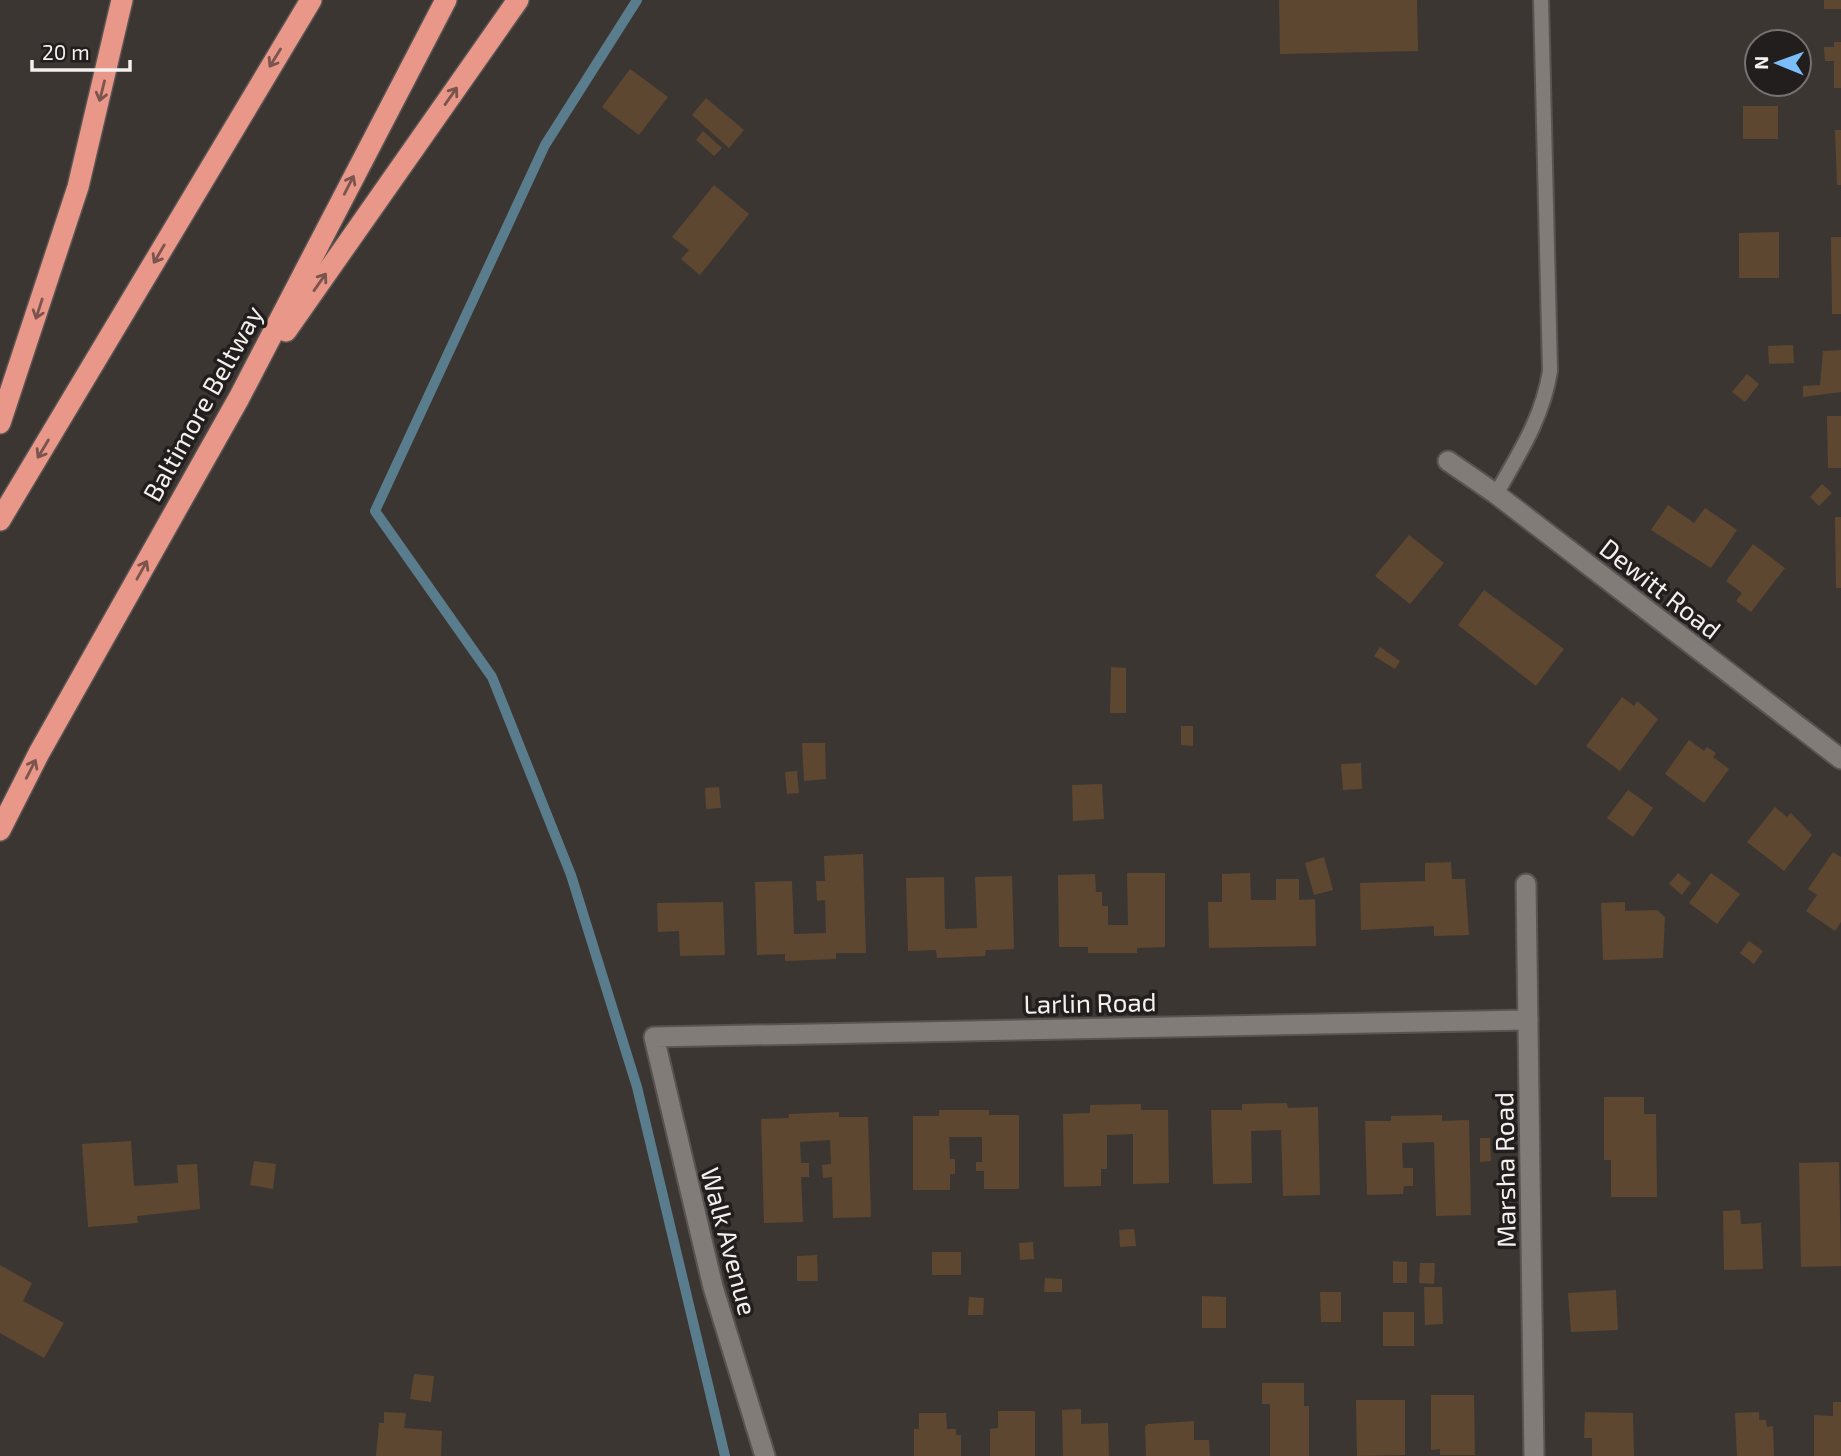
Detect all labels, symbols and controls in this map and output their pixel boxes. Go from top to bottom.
scale bar [32,28,130,72]
north arrow [1743,28,1813,98]
text: 20 m [42,39,90,64]
one-way arrow [268,48,283,67]
text: N [1749,56,1772,70]
one-way arrow [95,79,108,101]
one-way arrow [444,87,458,106]
one-way arrow [343,176,357,196]
one-way arrow [152,243,166,263]
one-way arrow [313,273,327,292]
one-way arrow [32,298,45,320]
street label: Baltimore Beltway [135,300,269,506]
one-way arrow [36,439,50,459]
street label: Dewitt Road [1594,531,1728,645]
one-way arrow [135,561,149,581]
one-way arrow [24,759,38,780]
street label: Larlin Road [1023,985,1157,1019]
street label: Marsha Road [1487,1092,1521,1248]
street label: Walk Avenue [695,1164,765,1318]

